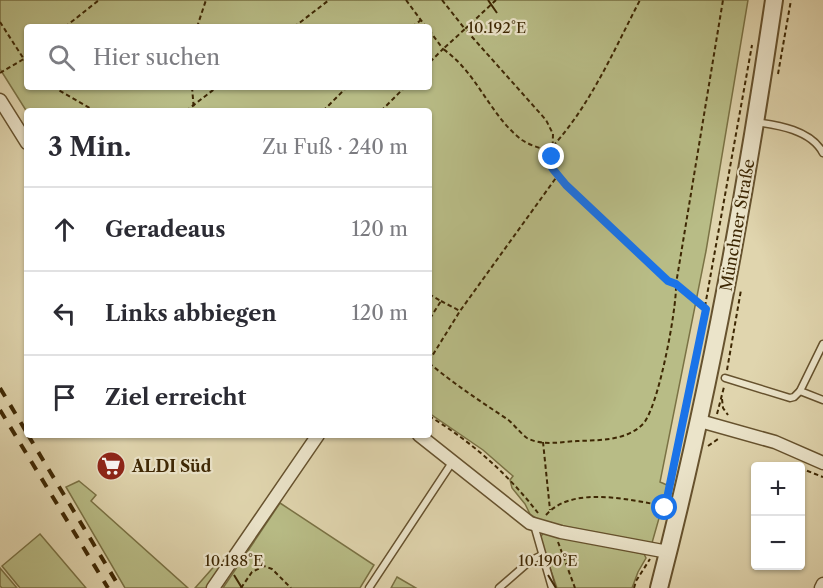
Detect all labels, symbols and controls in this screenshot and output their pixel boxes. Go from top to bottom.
text: 10.192°E [468,18,526,37]
search box [24,24,432,90]
icon: search [45,41,78,74]
text: Hier suchen [93,44,220,71]
text: 3 Min. [48,131,131,163]
text: Zu Fuß · 240 m [262,135,408,159]
route end [538,143,564,169]
street label: Münchner Straße [716,157,758,293]
icon: ahead [48,213,81,246]
text: Geradeaus [105,216,225,243]
text: 120 m [351,217,408,241]
icon: left [48,297,81,330]
text: Links abbiegen [105,300,277,327]
text: 120 m [351,301,408,325]
icon: arrive [48,381,81,414]
text: Ziel erreicht [105,384,246,411]
supermarket icon: ALDI Süd [95,450,127,482]
place label: ALDI Süd [131,456,212,476]
map controls [751,462,805,570]
button: + [751,462,805,516]
route start [651,494,677,520]
button: − [751,516,805,570]
text: 10.188°E [205,551,263,570]
text: 10.190°E [518,551,578,570]

